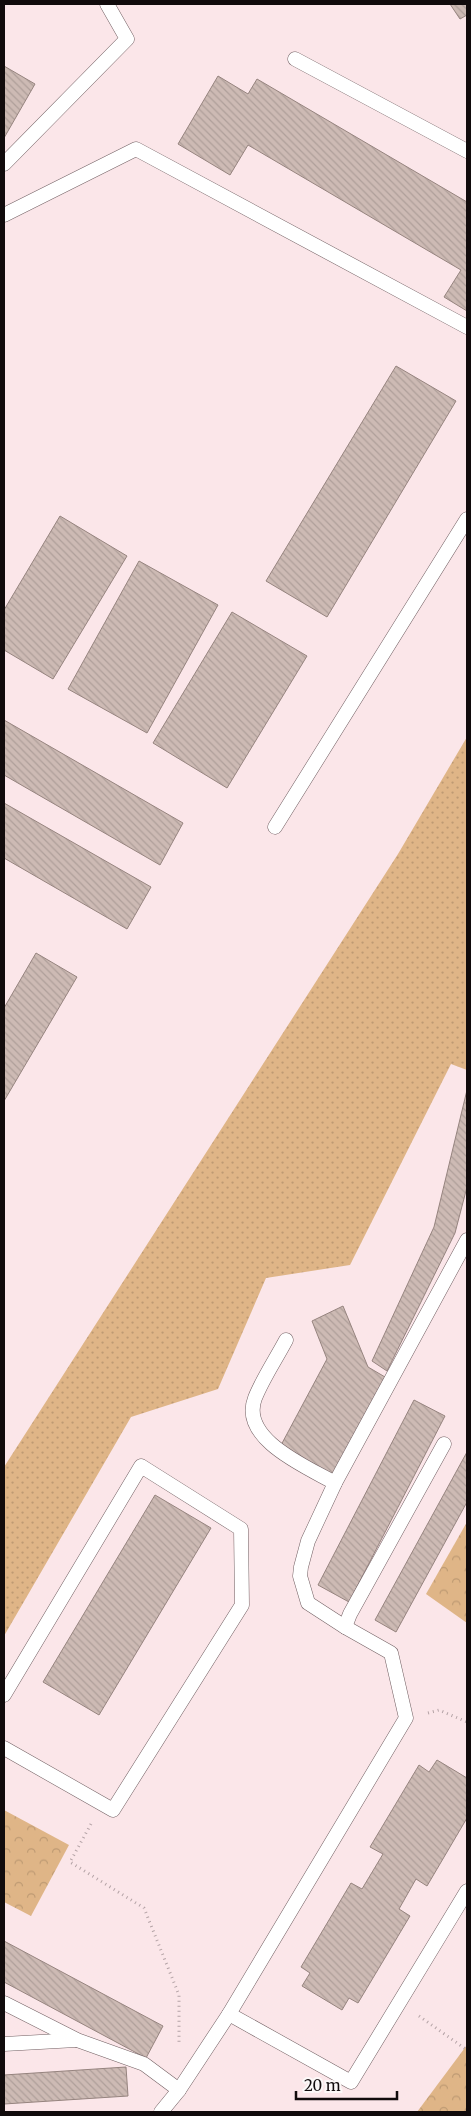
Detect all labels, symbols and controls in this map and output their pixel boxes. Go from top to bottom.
scale bar [296,2068,397,2100]
text: 20 m [304,2076,341,2095]

